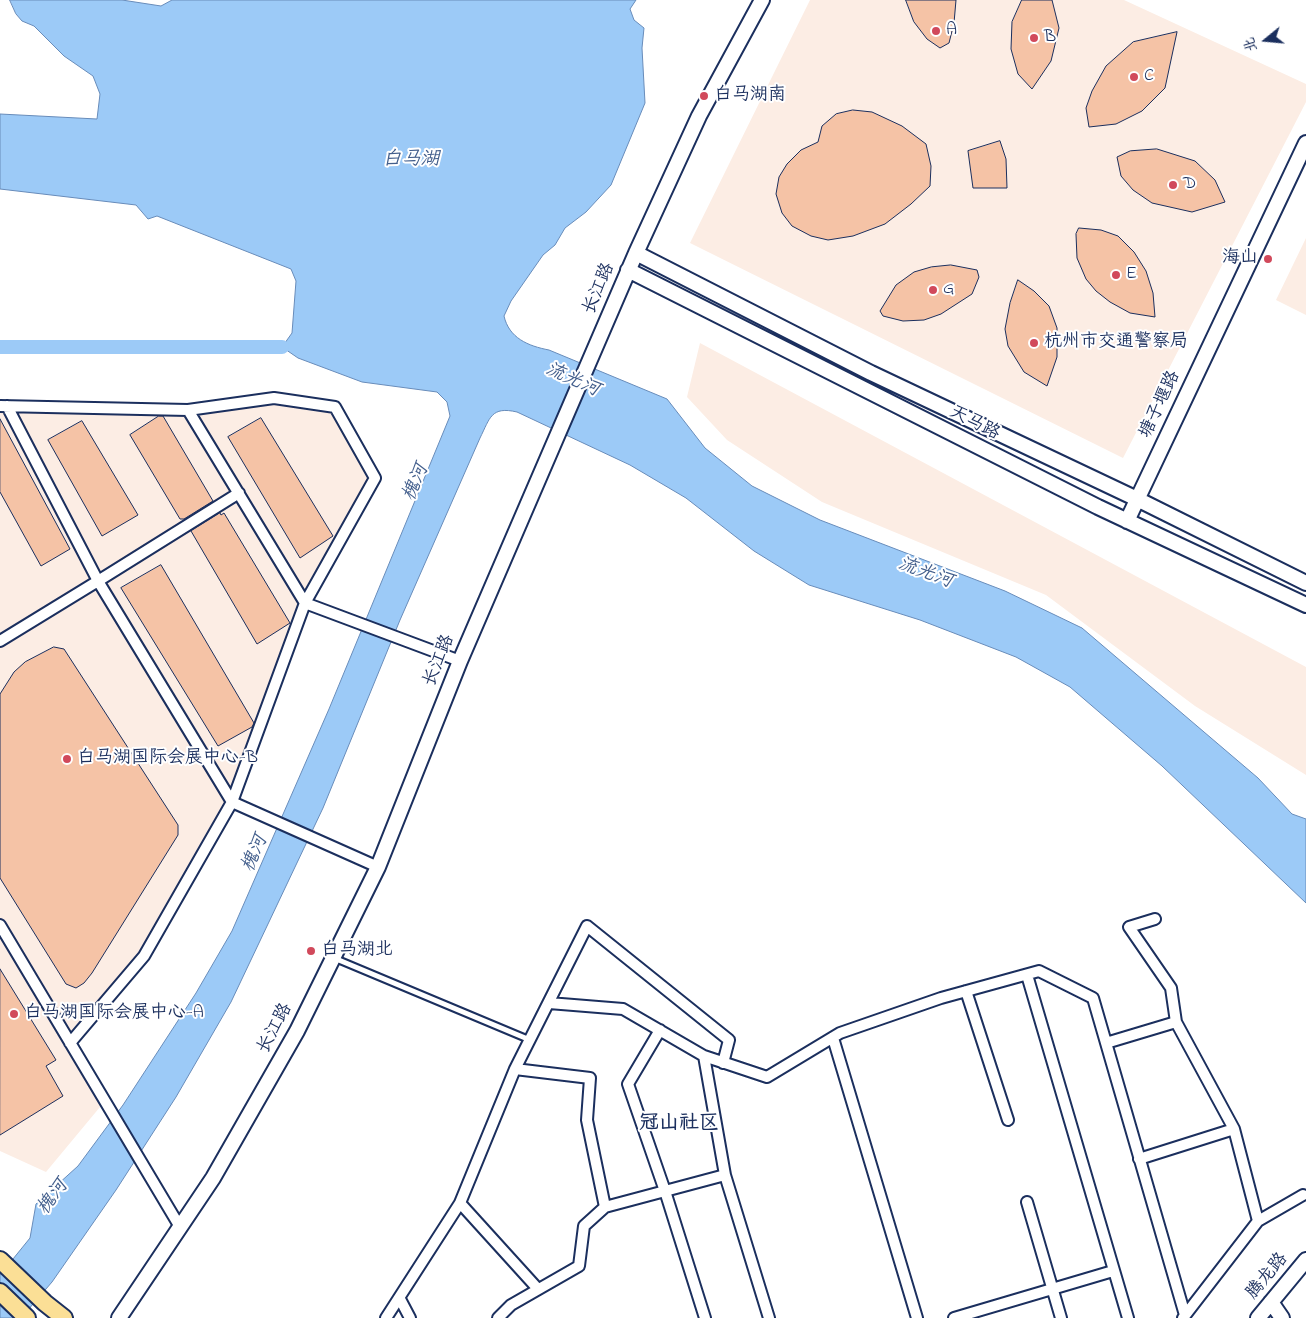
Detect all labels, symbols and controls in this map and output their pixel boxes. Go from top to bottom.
north arrow [1241,15,1291,65]
place label: A [946,20,957,42]
marker: A [930,25,942,37]
place label: B [1044,27,1056,49]
marker: B [1028,32,1040,44]
text: 北 [1239,35,1263,54]
place label: C [1144,66,1154,88]
marker: C [1128,71,1140,83]
place label: 白马湖南 [714,85,786,107]
marker: 白马湖南 [698,90,710,102]
water label: 白马湖 [383,150,439,172]
place label: D [1183,174,1196,196]
marker: D [1167,179,1179,191]
place label: 海山 [1222,248,1258,270]
marker: 海山 [1262,253,1274,265]
street label: 长江路 [580,260,620,318]
place label: E [1126,264,1137,286]
marker: E [1110,269,1122,281]
place label: G [943,279,954,301]
marker: G [927,284,939,296]
place label: 杭州市交通警察局 [1044,332,1188,354]
marker: 杭州市交通警察局 [1028,337,1040,349]
water label: 流光河 [541,359,603,403]
street label: 塘子堰路 [1136,368,1186,442]
street label: 天马路 [945,402,1003,446]
water label: 槐河 [399,461,435,505]
water label: 流光河 [894,554,956,594]
street label: 长江路 [420,632,460,690]
place label: 白马湖国际会展中心-B [77,748,258,770]
marker: 白马湖国际会展中心-B [61,753,73,765]
water label: 槐河 [238,832,274,876]
place label: 白马湖北 [321,940,393,962]
marker: 白马湖北 [305,945,317,957]
street label: 长江路 [254,1000,298,1058]
place label: 白马湖国际会展中心-A [24,1003,204,1025]
marker: 白马湖国际会展中心-A [8,1008,20,1020]
district label: 冠山社区 [639,1113,719,1137]
water label: 槐河 [34,1176,74,1220]
street label: 腾龙路 [1242,1249,1294,1305]

